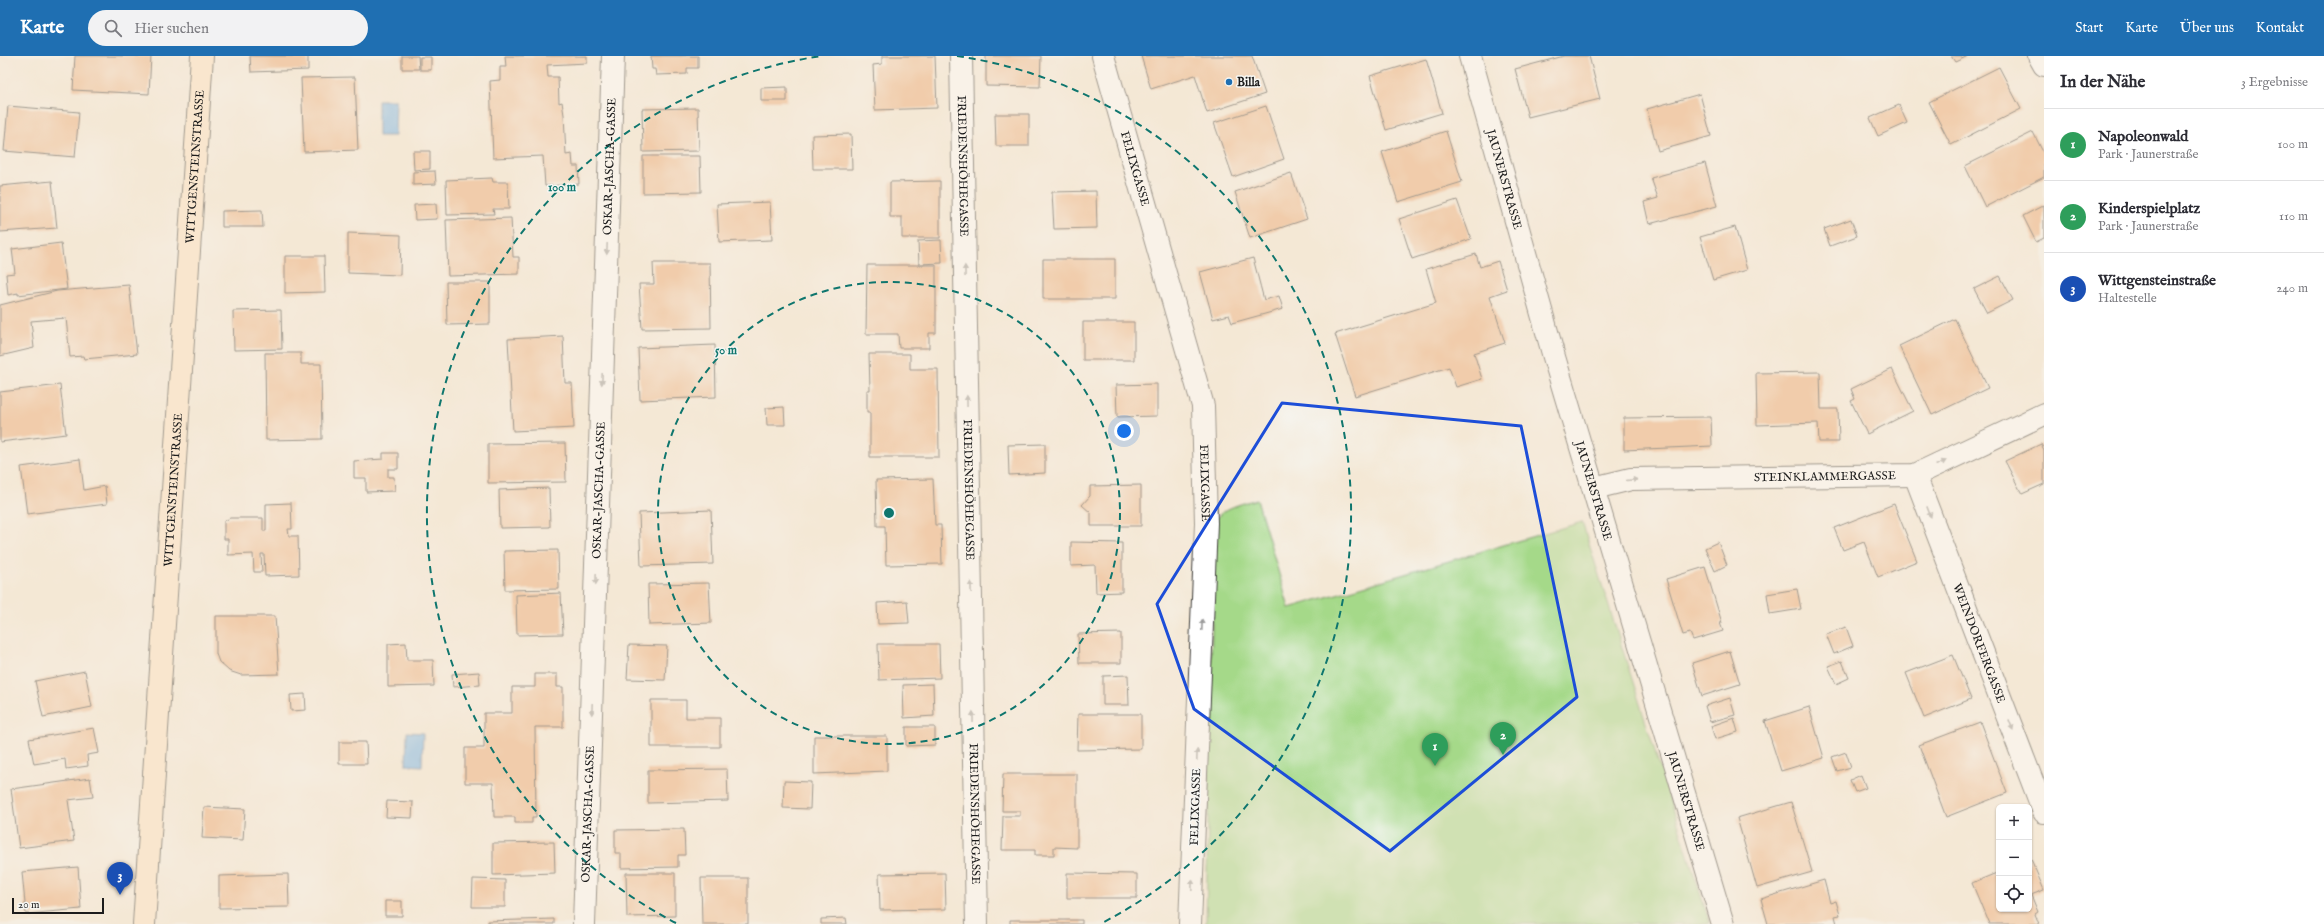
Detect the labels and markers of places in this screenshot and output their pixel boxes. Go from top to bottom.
place label: Billa [1237,75,1261,90]
marker: Billa [1224,77,1234,87]
centre of rings [882,506,896,520]
pin: 2 [1490,722,1516,755]
pin: 1 [1422,733,1448,766]
pin: 3 [107,862,133,895]

